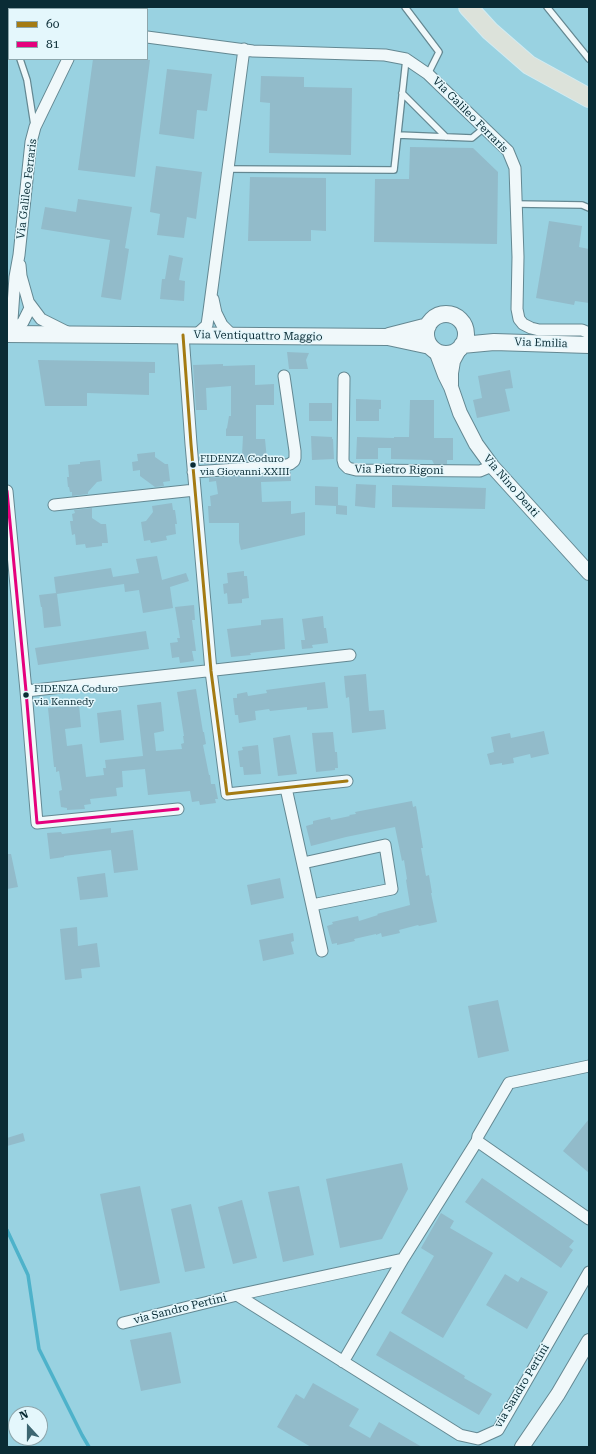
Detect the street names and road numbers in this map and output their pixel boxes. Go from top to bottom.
street label: Via Galileo Ferraris [430,75,510,155]
street label: Via Galileo Ferraris [14,138,40,240]
street label: Via Ventiquattro Maggio [193,328,323,344]
street label: Via Emilia [514,335,568,351]
street label: Via Nino Denti [480,452,542,520]
street label: Via Pietro Rigoni [354,463,444,477]
street label: via Sandro Pertini [132,1291,228,1327]
street label: via Sandro Pertini [492,1342,552,1430]

